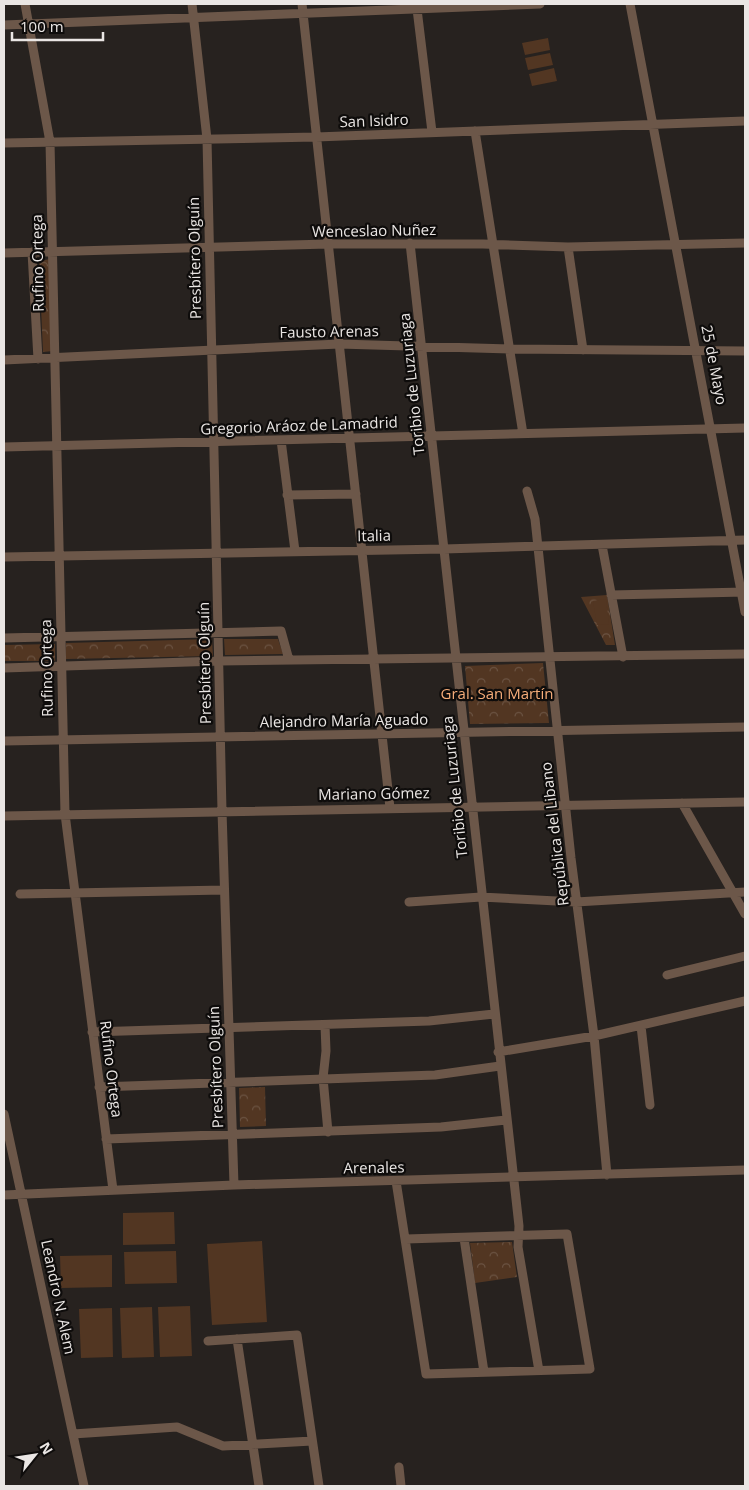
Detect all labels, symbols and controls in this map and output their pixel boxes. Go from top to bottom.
scale bar [12,10,104,42]
text: 100 m [20,16,64,36]
street label: San Isidro [339,109,409,131]
street label: Presbítero Olguín [183,197,205,319]
street label: Rufino Ortega [26,214,48,312]
street label: Wenceslao Nuñez [312,219,436,241]
street label: Toribio de Luzuriaga [394,312,428,456]
street label: Fausto Arenas [279,320,379,342]
street label: 25 de Mayo [697,323,733,406]
street label: Gregorio Aráoz de Lamadrid [200,412,398,438]
street label: Italia [357,525,391,545]
street label: Presbítero Olguín [193,602,215,724]
street label: Rufino Ortega [35,619,57,717]
park label: Gral. San Martín [441,683,553,703]
street label: Alejandro María Aguado [260,709,428,731]
street label: Toribio de Luzuriaga [437,715,471,859]
street label: República del Libano [535,761,573,907]
street label: Mariano Gómez [318,782,430,804]
street label: Presbítero Olguín [203,1006,227,1128]
street label: Rufino Ortega [96,1019,128,1118]
street label: Arenales [343,1156,405,1178]
street label: Leandro N. Alem [37,1238,81,1356]
north arrow [10,1430,60,1480]
text: N [36,1439,58,1458]

